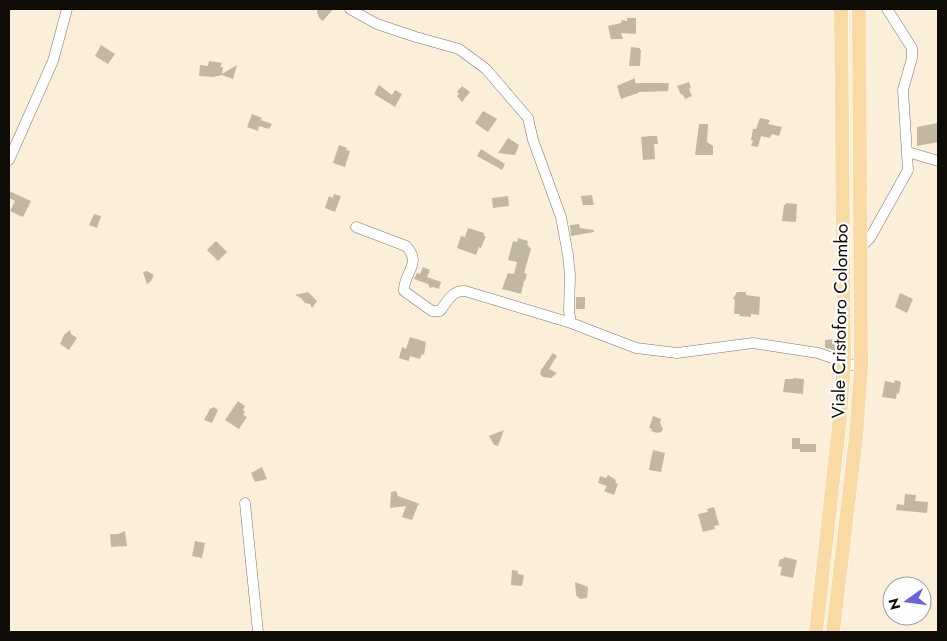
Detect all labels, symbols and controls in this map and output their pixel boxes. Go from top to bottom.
street label: Viale Cristoforo Colombo [825,223,855,419]
north arrow [882,576,932,626]
text: N [883,596,905,612]

